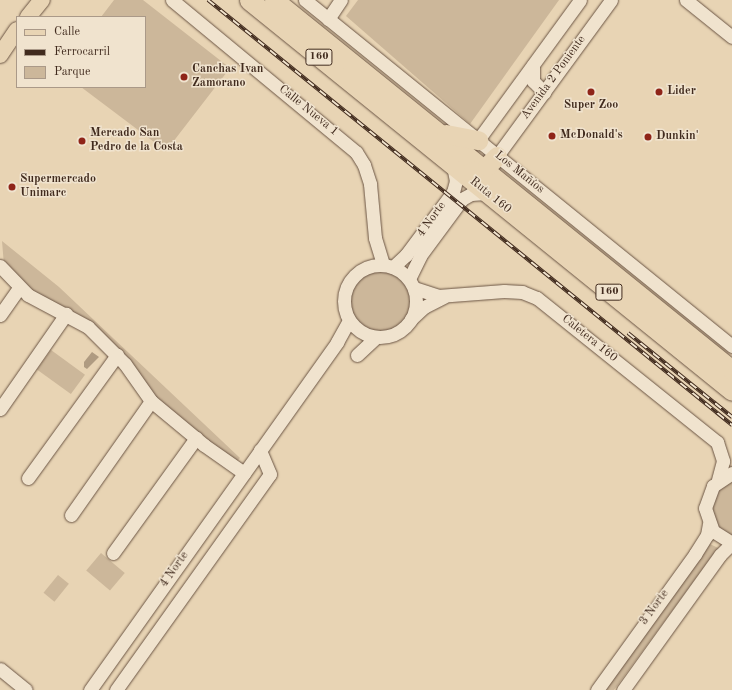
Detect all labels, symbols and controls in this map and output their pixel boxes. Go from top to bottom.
legend [16,16,146,88]
text: Calle [54,26,80,38]
street label: Avenida 2 Poniente [519,33,589,123]
text: Ferrocarril [54,46,110,58]
road number: 160 [305,48,333,66]
place label: Canchas Ivan Zamorano [192,63,264,91]
text: Parque [54,66,90,78]
marker: Canchas Ivan Zamorano [179,72,189,82]
street label: Calle Nueva 1 [275,83,341,139]
place label: Lider [667,85,696,99]
marker: Super Zoo [586,87,596,97]
marker: Lider [654,87,664,97]
place label: Super Zoo [564,99,618,113]
place label: Mercado San Pedro de la Costa [90,127,183,155]
place label: McDonald's [560,129,623,143]
place label: Dunkin' [656,130,699,144]
marker: McDonald's [547,131,557,141]
marker: Dunkin' [643,132,653,142]
marker: Mercado San Pedro de la Costa [77,136,87,146]
street label: Los Mañíos [491,149,547,197]
place label: Supermercado Unimarc [20,173,96,201]
street label: Ruta 160 [466,175,514,217]
marker: Supermercado Unimarc [7,182,17,192]
street label: 4 Norte [414,200,450,240]
road number: 160 [595,283,623,301]
street label: Caletera 160 [558,312,620,366]
street label: 4 Norte [158,549,192,591]
street label: 3 Norte [637,588,673,628]

